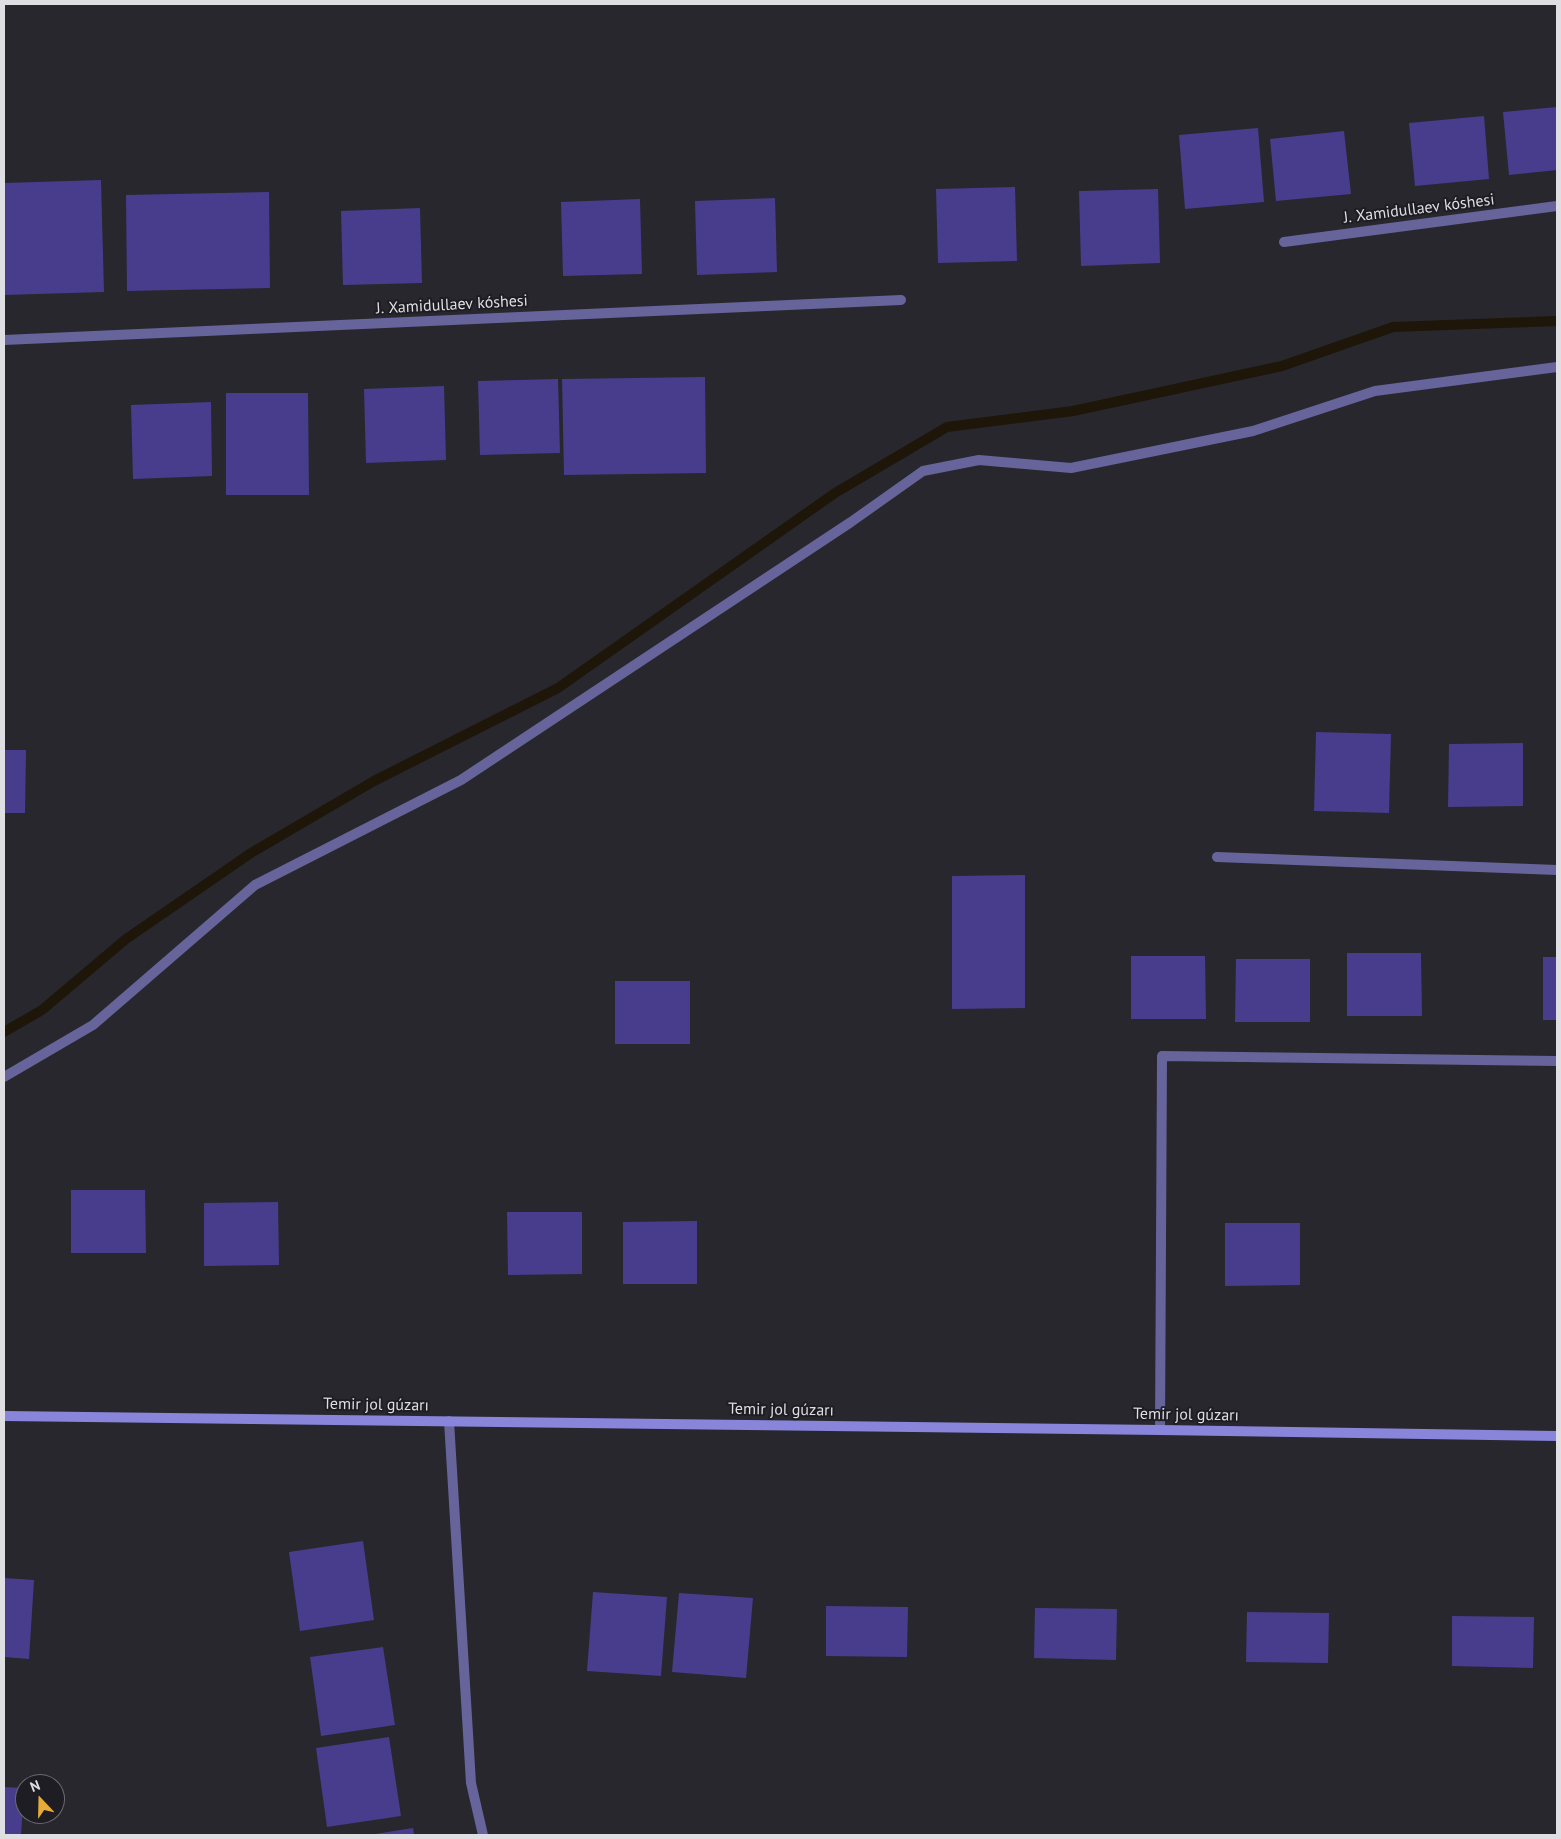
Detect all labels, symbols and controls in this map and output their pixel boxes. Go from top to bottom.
street label: J. Xamidullaev kóshesi [1342,190,1496,228]
street label: J. Xamidullaev kóshesi [376,291,528,319]
street label: Temir jol gúzarı [323,1394,429,1416]
street label: Temir jol gúzarı [728,1399,834,1421]
street label: Temir jol gúzarı [1133,1404,1239,1426]
north arrow [15,1774,65,1824]
text: N [27,1776,42,1796]

